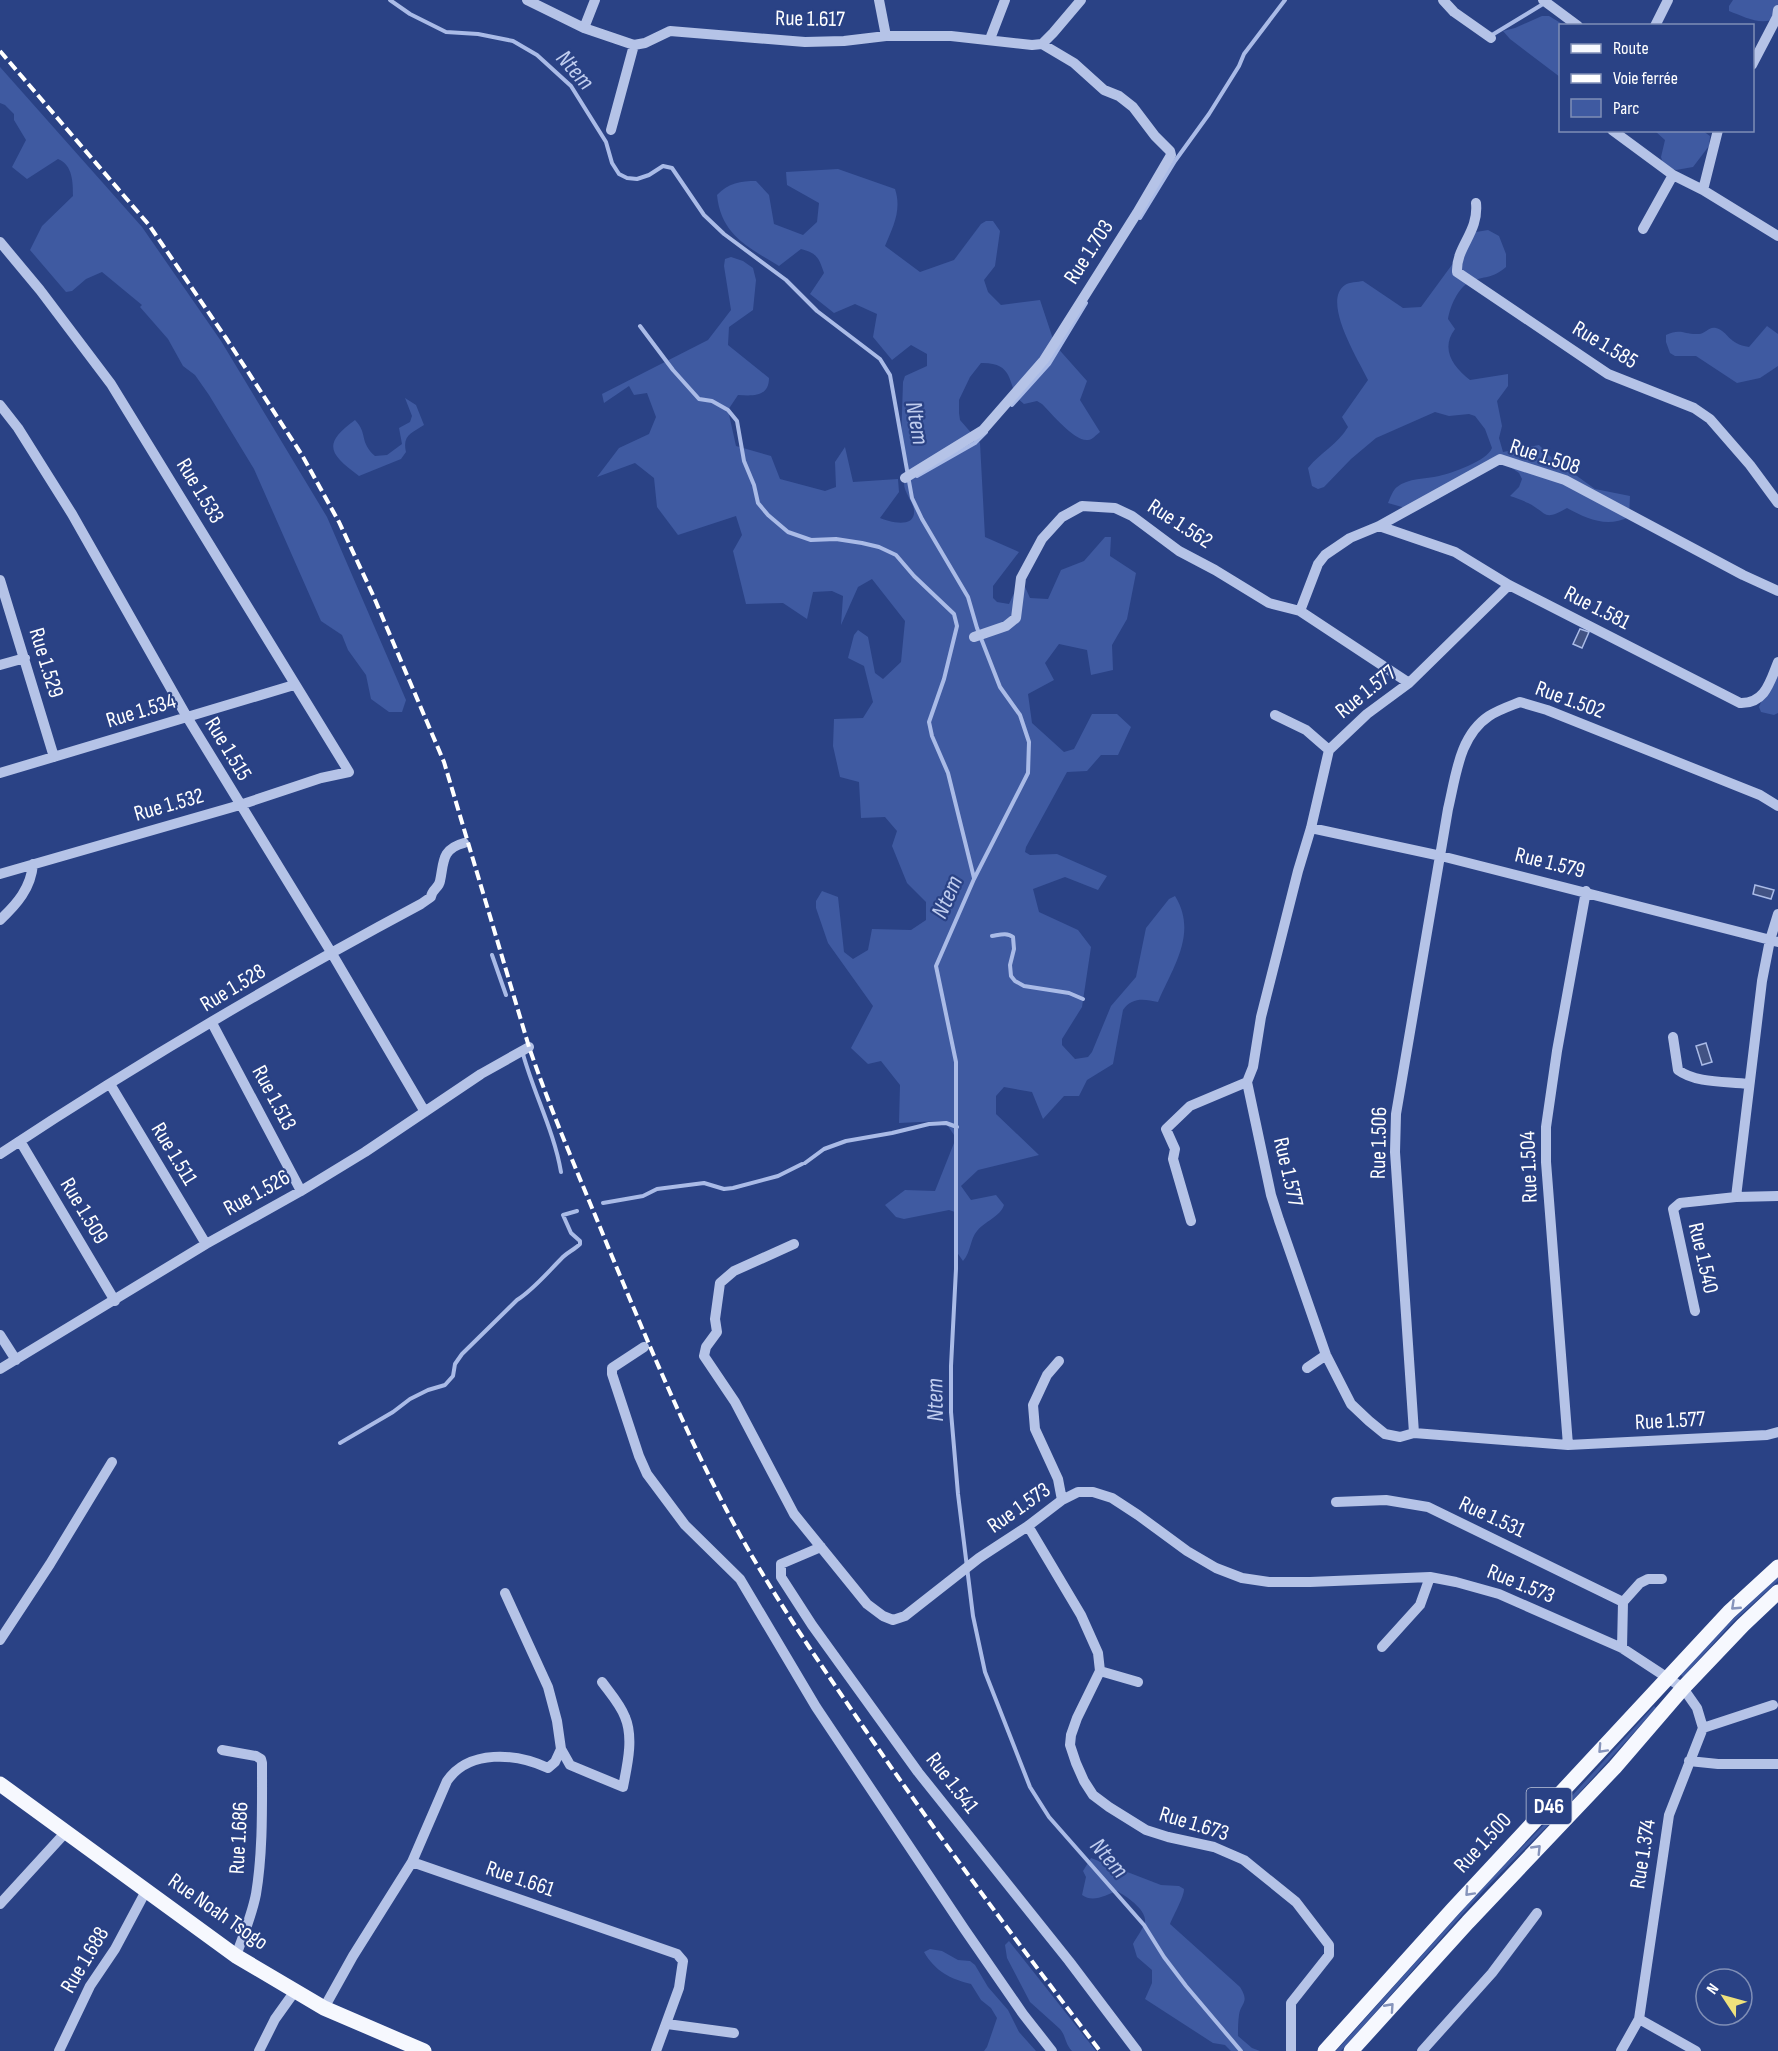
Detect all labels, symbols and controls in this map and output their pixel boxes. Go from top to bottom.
street label: Rue 1.617 [775,5,845,33]
legend [1559,24,1754,132]
text: Route [1613,38,1649,59]
water label: Ntem [550,44,600,96]
text: Voie ferrée [1613,68,1678,89]
text: Parc [1613,98,1639,119]
street label: Rue 1.703 [1058,215,1120,289]
street label: Rue 1.585 [1567,315,1643,375]
water label: Ntem [899,399,935,447]
street label: Rue 1.508 [1506,433,1584,481]
street label: Rue 1.533 [170,453,230,529]
street label: Rue 1.562 [1143,493,1217,555]
street label: Rue 1.581 [1560,580,1635,636]
street label: Rue 1.529 [23,625,69,701]
street label: Rue 1.577 [1330,659,1402,725]
street label: Rue 1.502 [1532,675,1608,725]
street label: Rue 1.534 [103,688,179,734]
street label: Rue 1.515 [199,712,258,786]
street label: Rue 1.532 [131,782,207,828]
street label: Rue 1.579 [1512,841,1588,885]
water label: Ntem [925,871,969,923]
street label: Rue 1.528 [195,958,271,1018]
street label: Rue 1.513 [246,1061,302,1135]
street label: Rue 1.506 [1365,1107,1393,1179]
street label: Rue 1.511 [145,1118,203,1190]
street label: Rue 1.504 [1514,1131,1544,1203]
street label: Rue 1.577 [1267,1135,1309,1210]
street label: Rue 1.526 [219,1164,295,1222]
street label: Rue 1.509 [54,1173,114,1249]
street label: Rue 1.540 [1682,1220,1724,1296]
water label: Ntem [920,1378,950,1422]
street label: Rue 1.577 [1634,1406,1706,1436]
street label: Rue 1.573 [982,1477,1056,1539]
street label: Rue 1.531 [1455,1490,1530,1544]
street label: Rue 1.573 [1483,1558,1559,1610]
one-way arrow [1732,1599,1743,1610]
one-way arrow [1598,1742,1609,1752]
street label: Rue 1.541 [920,1747,984,1819]
road number: D46 [1526,1788,1572,1824]
street label: Rue 1.686 [224,1801,254,1875]
street label: Rue 1.673 [1156,1801,1232,1847]
street label: Rue 1.500 [1448,1807,1518,1879]
street label: Rue 1.374 [1624,1817,1662,1891]
water label: Ntem [1084,1832,1134,1884]
one-way arrow [1530,1845,1541,1856]
street label: Rue 1.661 [482,1855,558,1903]
street label: Rue Noah Tsogo [163,1868,273,1956]
one-way arrow [1465,1885,1476,1895]
street label: Rue 1.688 [55,1922,115,1998]
north arrow [1694,1967,1754,2027]
text: N [1703,1980,1723,1998]
one-way arrow [1383,2003,1394,2014]

